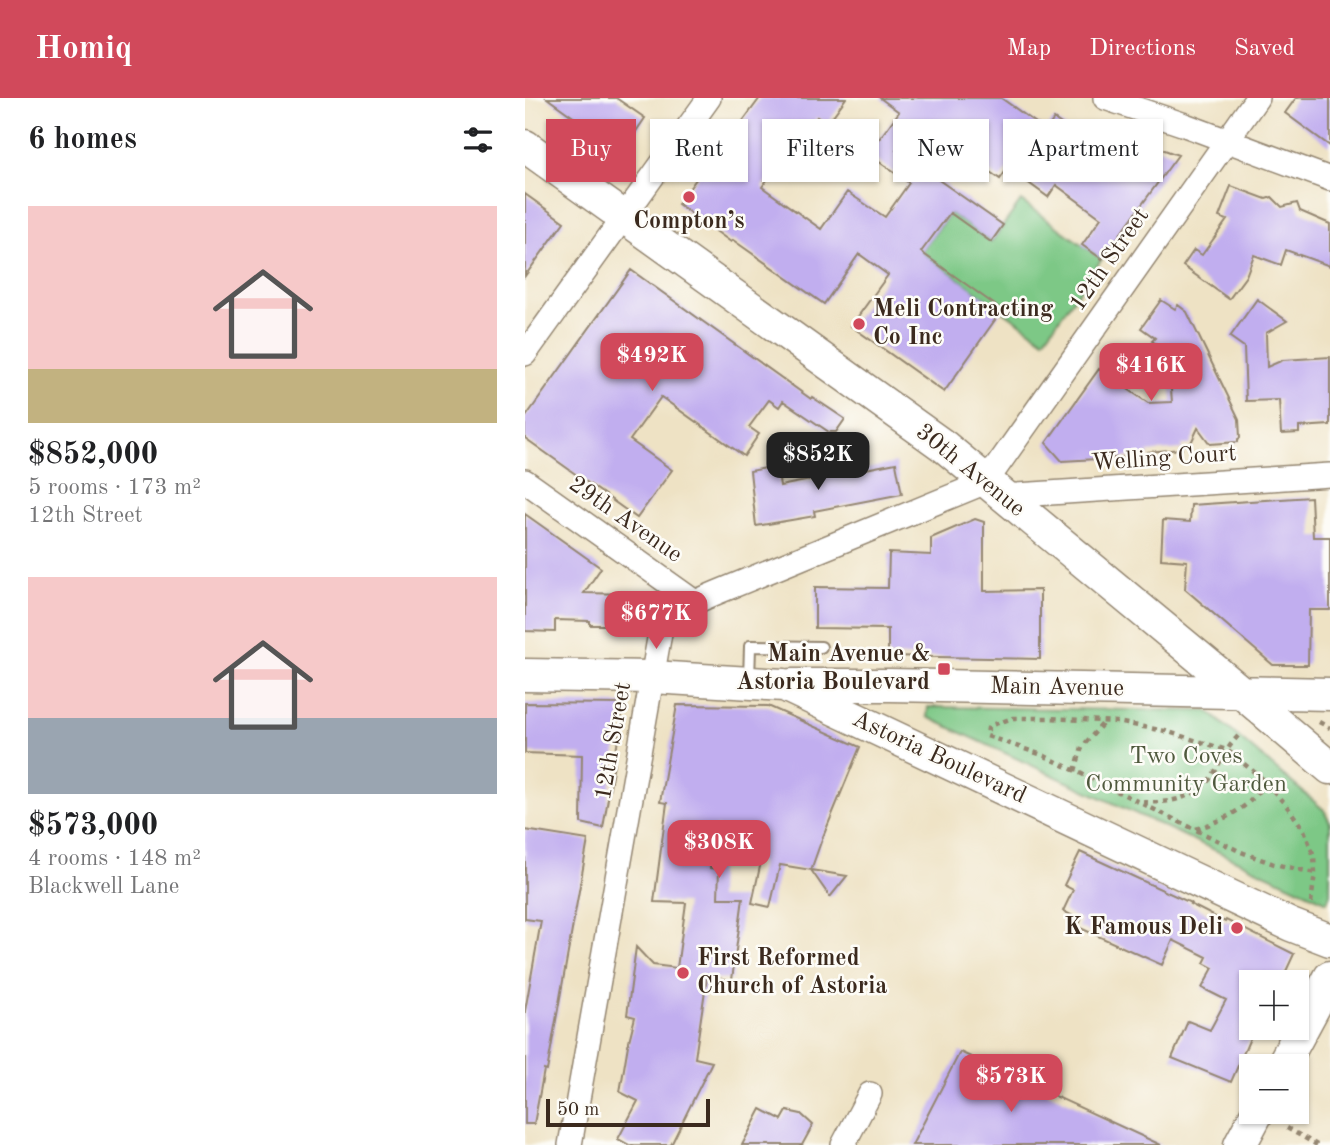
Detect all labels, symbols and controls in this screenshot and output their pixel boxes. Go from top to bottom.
text: Homiq [35,33,132,66]
text: Map [1007,37,1051,61]
text: Directions [1089,37,1196,61]
text: Saved [1234,37,1295,61]
chip: Buy [546,119,636,182]
chip: Rent [650,119,748,182]
chip: Filters [762,119,879,182]
chip: New [893,119,989,182]
chip: Apartment [1003,119,1163,182]
icon: filters [459,121,497,159]
text: 6 homes [28,125,137,155]
marker: Compton’s [681,189,697,205]
street label: 12th Street [1066,204,1154,316]
place label: Compton’s [633,210,745,234]
icon: home [200,251,326,377]
place label: Meli Contracting Co Inc [873,298,1054,350]
marker: Meli Contracting Co Inc [851,316,867,332]
pin: $492K [603,334,701,393]
text: $492K [616,344,688,367]
pin: $416K [1102,344,1200,403]
text: $416K [1115,354,1187,377]
street label: 30th Avenue [911,420,1029,522]
pin: $852K [769,432,867,492]
text: $852,000 [28,440,158,470]
street label: Welling Court [1091,442,1237,476]
text: $852K [782,443,854,466]
street label: 29th Avenue [564,472,686,568]
text: 5 rooms · 173 m² [28,476,201,499]
text: 12th Street [28,504,143,527]
pin: $677K [607,592,705,651]
text: $677K [620,602,692,625]
icon: home [200,622,326,748]
place label: Main Avenue & Astoria Boulevard [736,643,930,695]
marker: Main Avenue & Astoria Boulevard [936,661,952,677]
street label: Main Avenue [990,675,1124,701]
street label: 12th Street [592,680,636,802]
street label: Astoria Boulevard [848,707,1030,809]
park label: Two Coves Community Garden [1085,745,1287,797]
text: $573,000 [28,811,158,841]
pin: $308K [670,820,768,880]
text: $308K [683,831,755,854]
text: 4 rooms · 148 m² [28,847,201,870]
text: Blackwell Lane [28,875,179,898]
place label: K Famous Deli [1064,916,1223,940]
marker: K Famous Deli [1229,920,1245,936]
place label: First Reformed Church of Astoria [697,947,887,999]
marker: First Reformed Church of Astoria [675,965,691,981]
map controls [1239,970,1309,1124]
button: + [1239,970,1309,1040]
pin: $573K [962,1054,1060,1114]
button: − [1239,1054,1309,1124]
text: $573K [975,1065,1047,1088]
scale bar [546,1096,711,1128]
text: 50 m [557,1101,599,1120]

